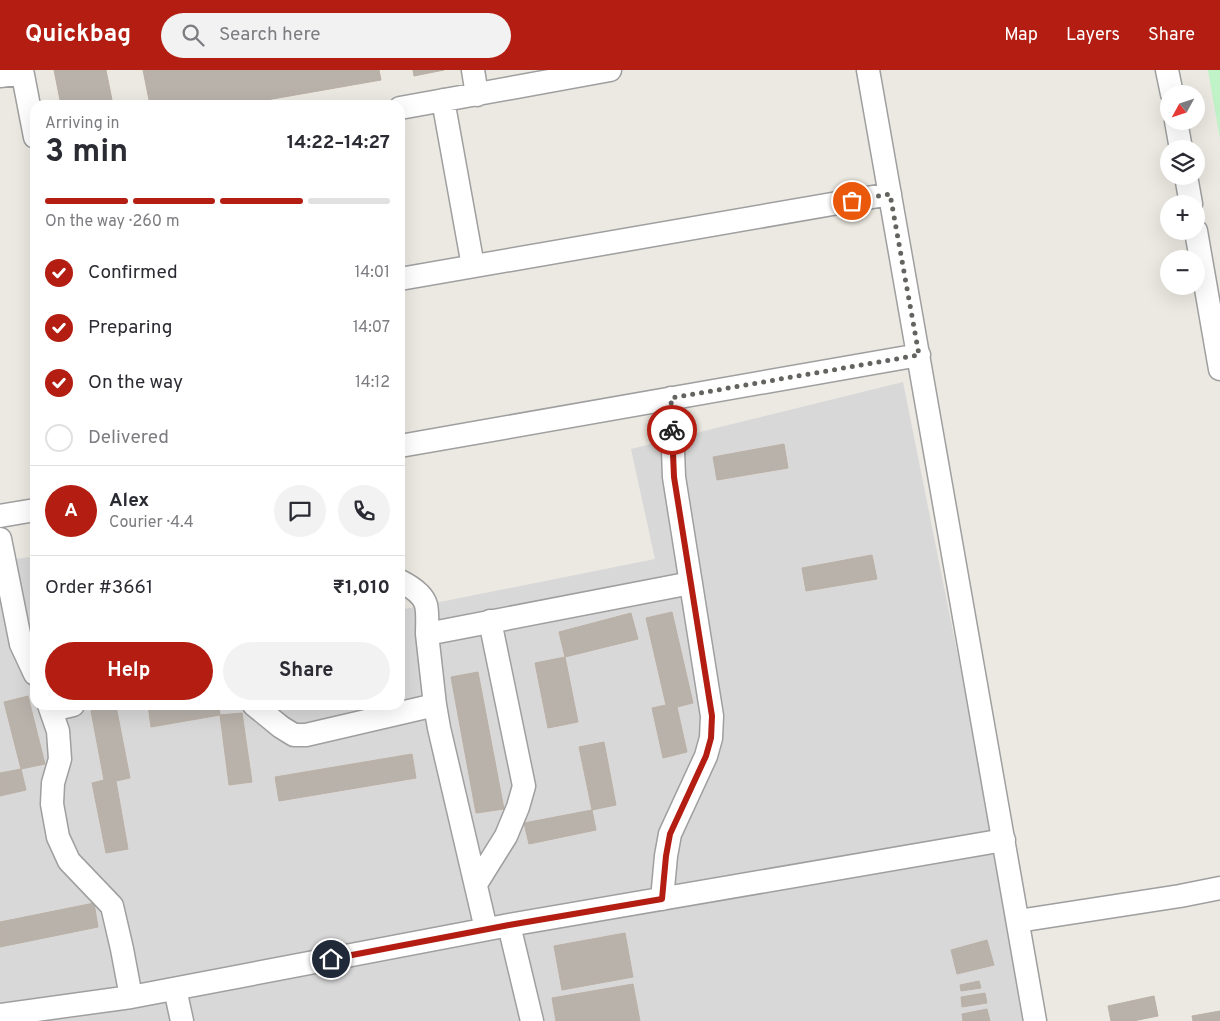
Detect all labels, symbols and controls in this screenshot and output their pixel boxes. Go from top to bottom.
search box [161,13,511,58]
text: Quickbag [25,20,131,50]
icon: search [179,21,207,49]
text: Search here [219,23,321,47]
text: Map [1004,24,1038,47]
text: Layers [1066,24,1120,47]
text: Share [1148,24,1195,47]
north arrow [1160,85,1205,130]
map controls [1160,85,1205,295]
text: Arriving in [45,114,120,134]
text: 14:22–14:27 [287,131,390,155]
text: 3 min [45,133,128,173]
button: layers [1160,140,1205,185]
pin [831,180,873,222]
icon: bag [838,187,866,215]
button: + [1160,195,1205,240]
text: On the way · 260 m [45,212,179,232]
button: − [1160,250,1205,295]
icon: check [45,259,73,287]
text: Confirmed [88,261,178,285]
text: 14:01 [355,263,390,283]
icon: check [45,314,73,342]
text: Preparing [88,316,172,340]
text: 14:07 [353,318,390,338]
icon: check [45,369,73,397]
text: On the way [88,371,183,395]
text: 14:12 [355,373,390,393]
courier [647,405,697,455]
icon: bike [658,416,686,444]
text: Delivered [88,426,169,450]
button: chat [274,485,326,537]
button: phone [338,485,390,537]
text: Alex [109,489,149,513]
text: A [64,499,78,523]
text: Courier · 4.4 [109,513,194,533]
text: Order #3661 [45,576,153,600]
text: ₹1,010 [332,576,390,600]
button: Help [45,642,213,700]
button: Share [223,642,390,700]
pin [310,938,352,980]
icon: home [317,945,345,973]

